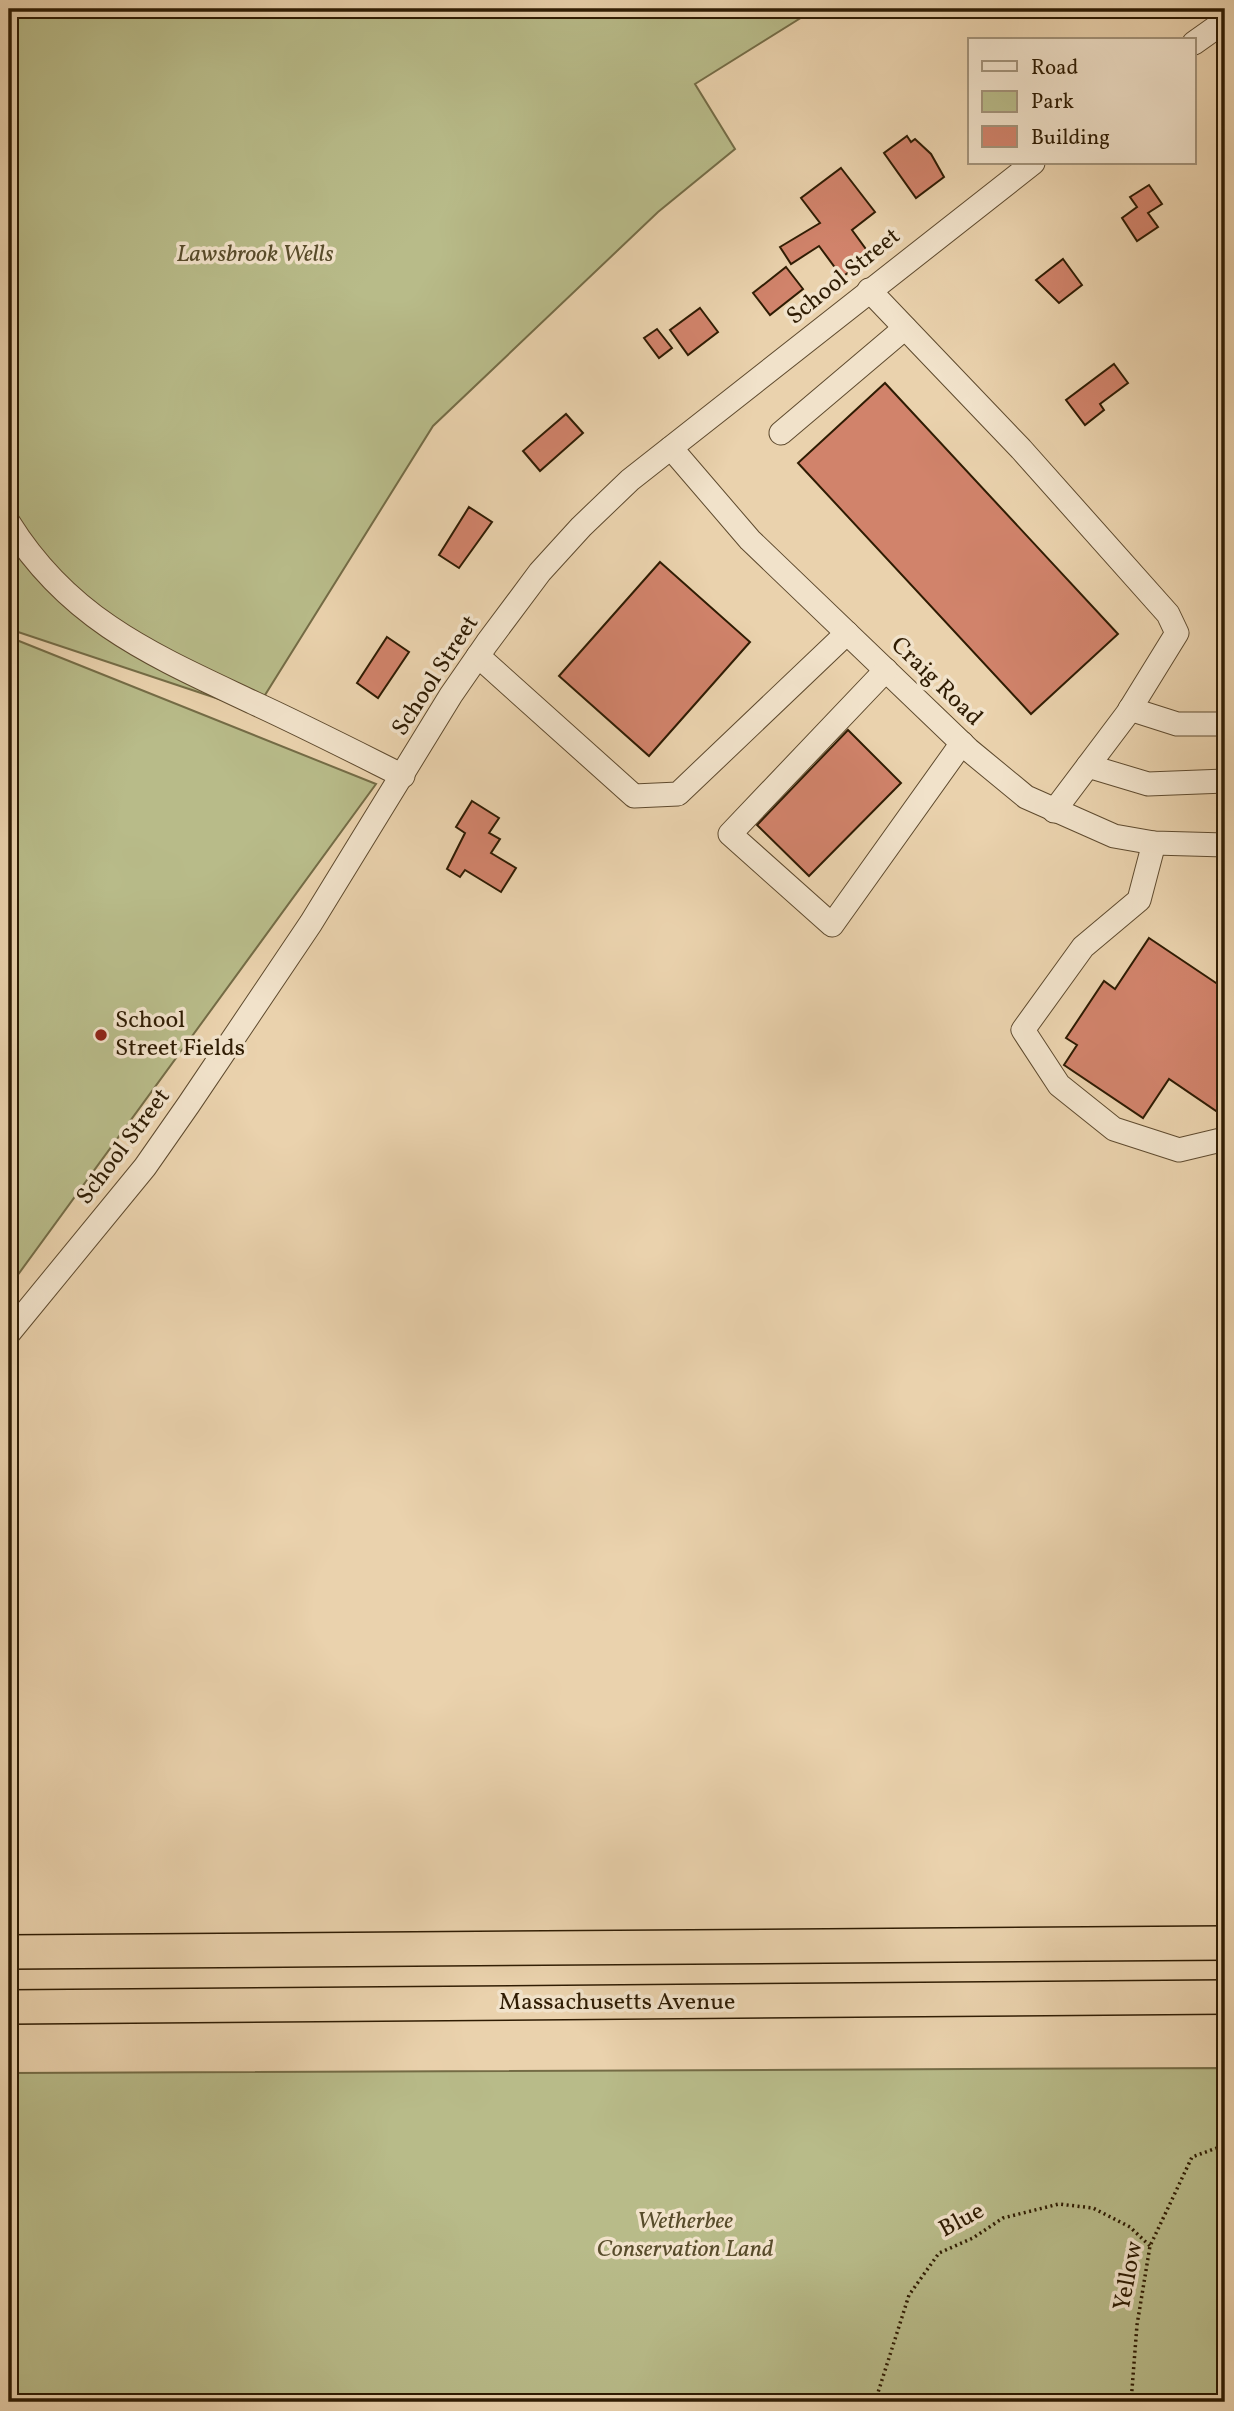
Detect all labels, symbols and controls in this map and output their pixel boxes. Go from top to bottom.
legend [968,38,1196,164]
text: Road [1031,54,1078,83]
text: Park [1031,88,1074,117]
text: Building [1031,124,1110,153]
street label: School Street [780,220,908,334]
park label: Lawsbrook Wells [176,238,334,272]
street label: School Street [384,609,488,743]
street label: Craig Road [882,629,990,735]
place label: School Street Fields [115,1004,245,1066]
marker: School Street Fields [93,1027,109,1043]
street label: School Street [69,1082,179,1212]
street label: Massachusetts Avenue [499,1986,735,2020]
street label: Blue [933,2195,991,2247]
park label: Wetherbee Conservation Land [597,2205,774,2267]
street label: Yellow [1106,2238,1152,2314]

